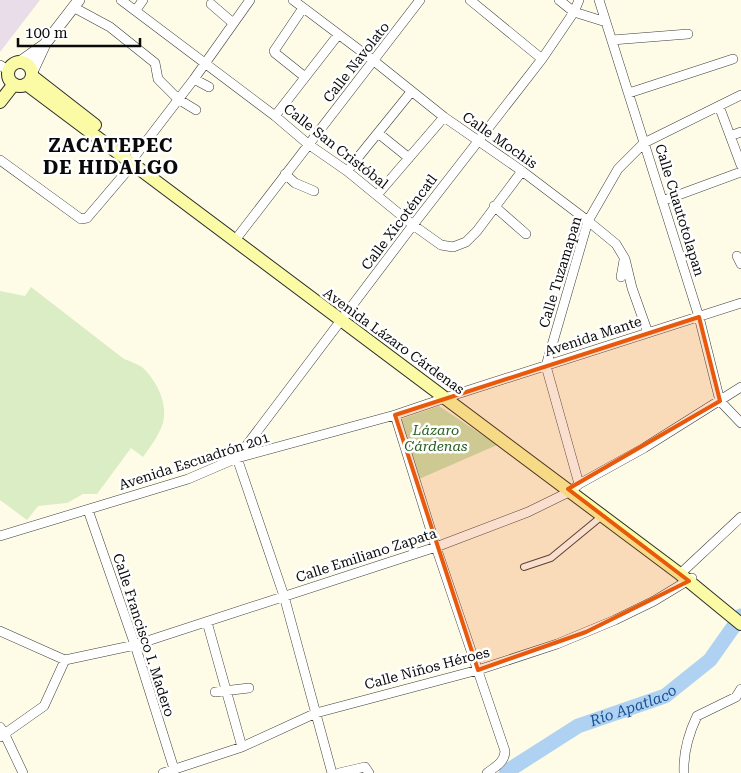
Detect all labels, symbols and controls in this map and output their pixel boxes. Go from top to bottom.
scale bar [18,15,140,47]
street label: Calle Navolato [320,19,392,105]
text: 100 m [25,24,68,42]
street label: Calle San Cristóbal [281,100,392,192]
street label: Calle Mochis [460,108,541,172]
district label: ZACATEPEC DE HIDALGO [43,134,179,179]
street label: Calle Cuautotolapan [652,142,708,278]
street label: Calle Xicoténcatl [358,171,441,273]
street label: Calle Tuzamapan [535,214,585,330]
street label: Avenida Lázaro Cárdenas [321,285,468,398]
street label: Avenida Mante [542,313,644,359]
park label: Lázaro Cárdenas [404,422,468,454]
street label: Avenida Escuadrón 201 [117,429,271,493]
street label: Calle Emiliano Zapata [294,525,439,585]
street label: Calle Francisco I. Madero [110,551,178,719]
street label: Calle Niños Héroes [363,644,492,692]
water label: Río Apatlaco [587,681,681,731]

